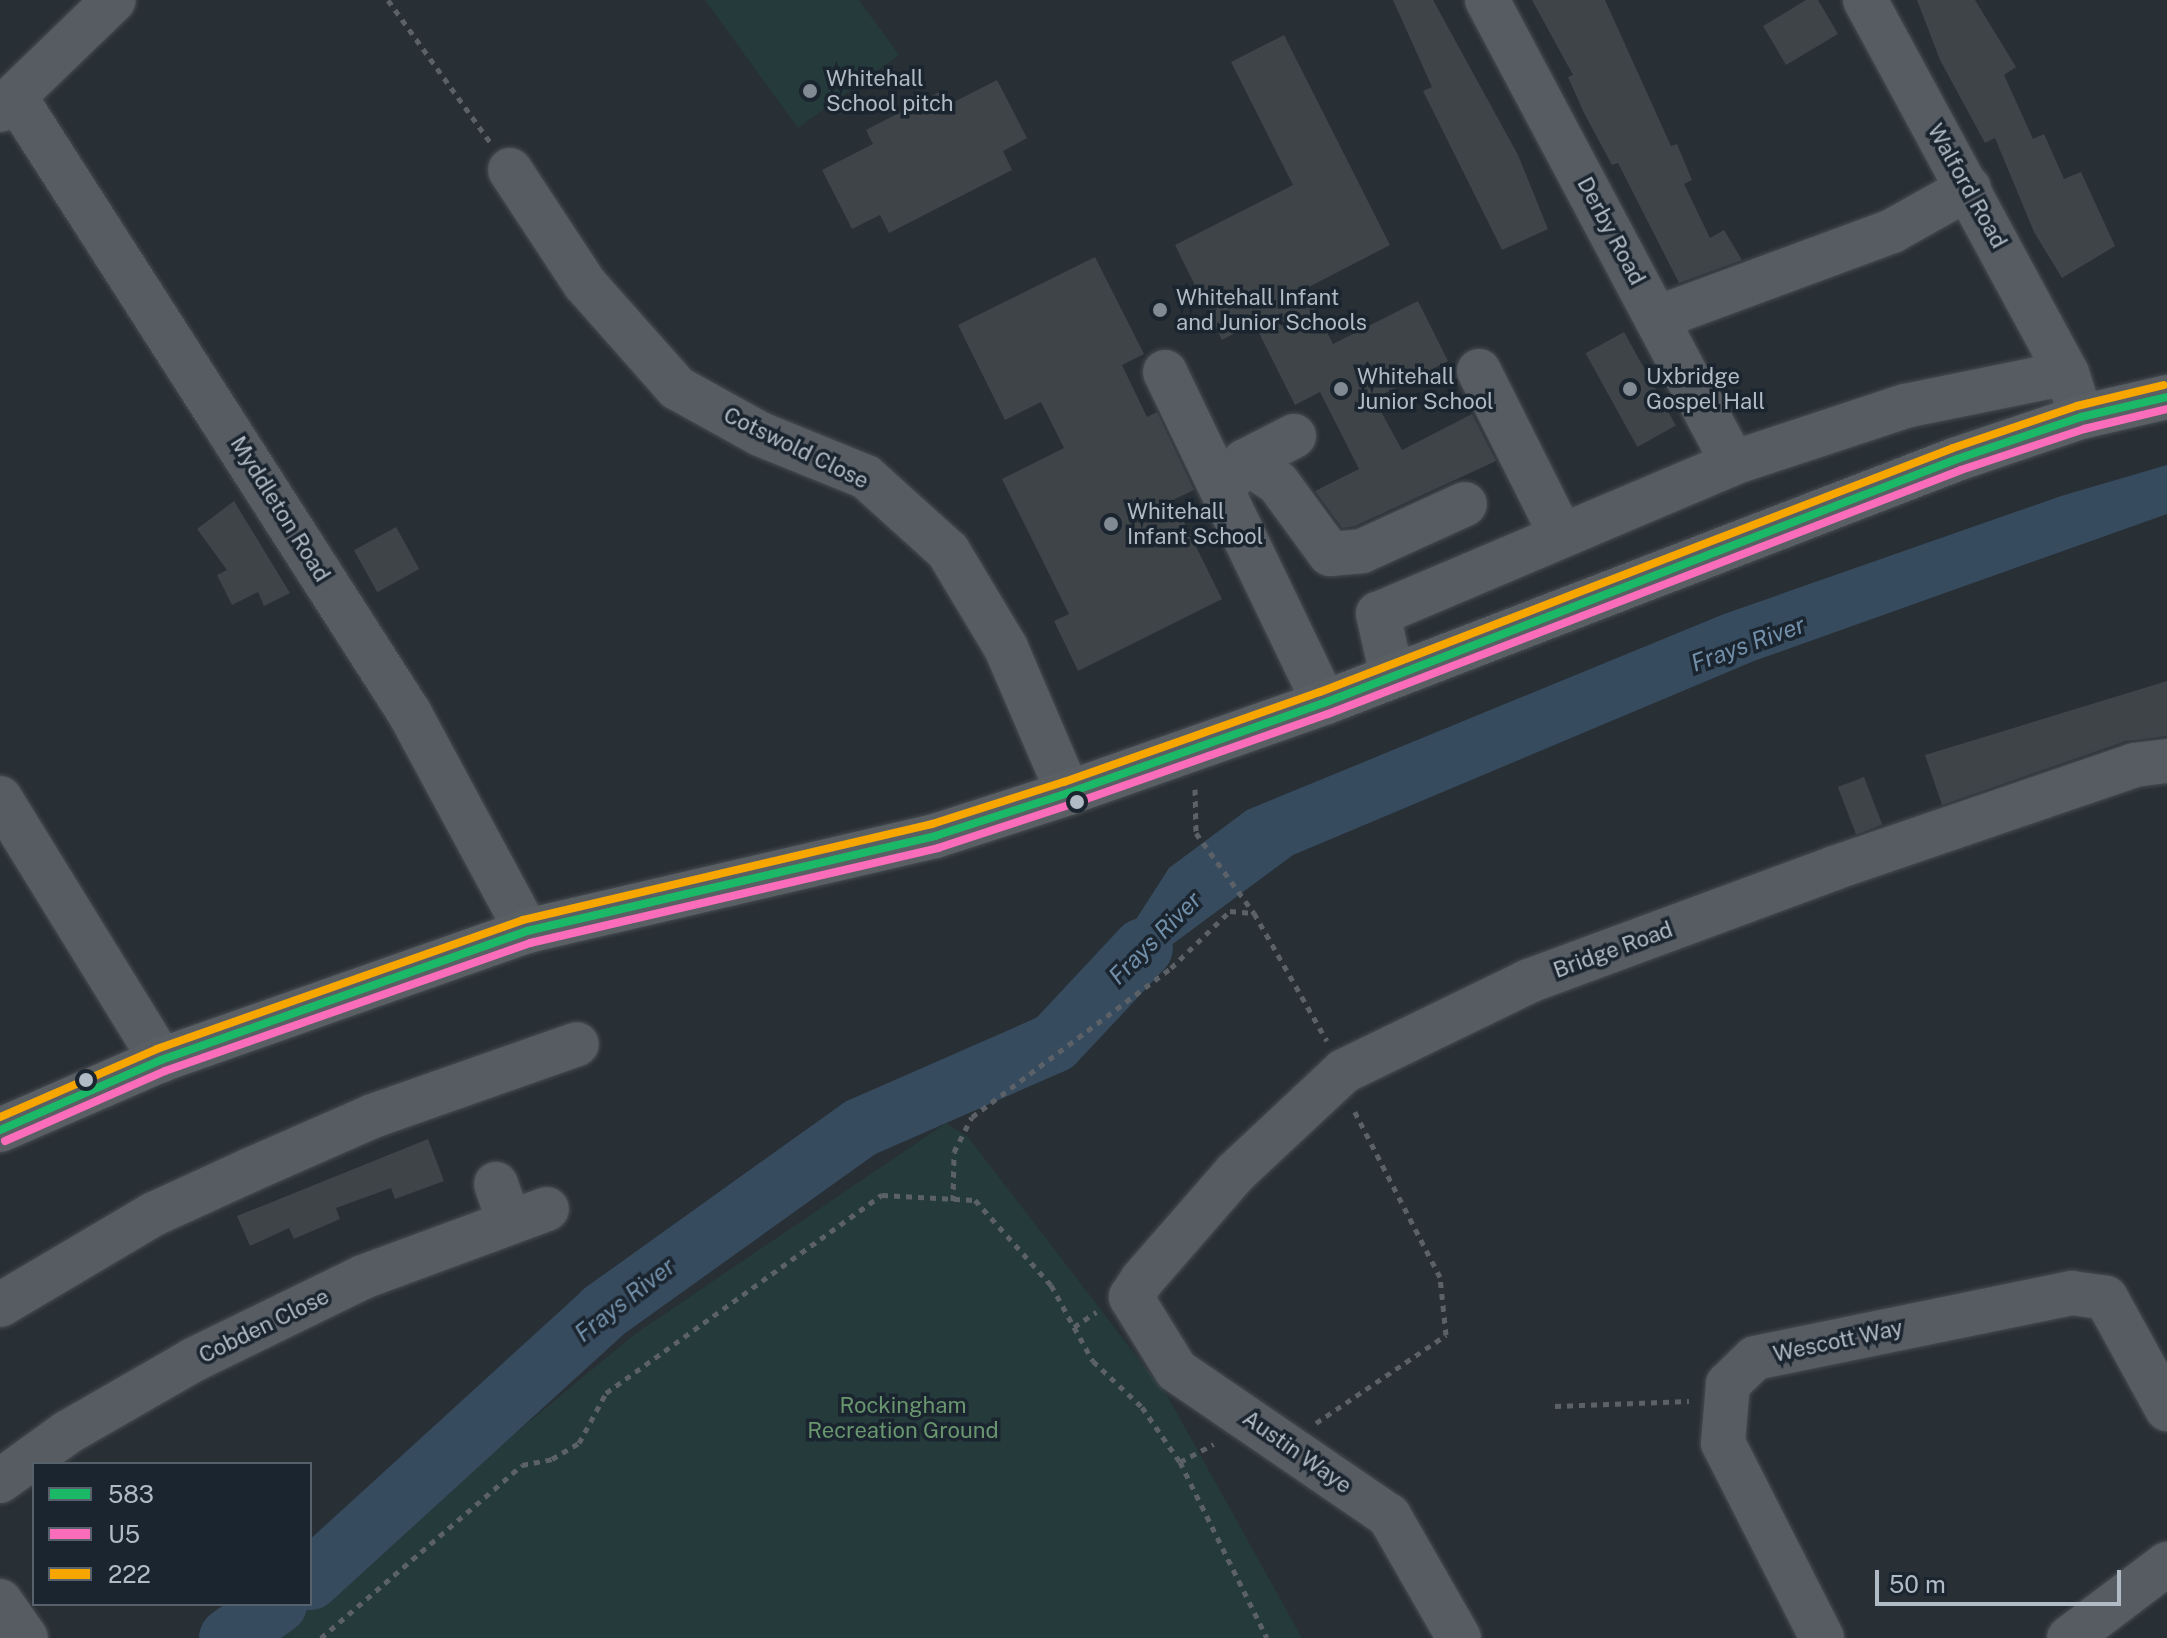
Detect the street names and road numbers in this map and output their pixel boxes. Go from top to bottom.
street label: Walford Road [1922,119,2012,253]
street label: Derby Road [1572,172,1650,290]
street label: Cotswold Close [719,402,873,494]
street label: Myddleton Road [225,431,335,587]
street label: Bridge Road [1550,916,1676,984]
street label: Cobden Close [195,1283,333,1369]
street label: Wescott Way [1771,1314,1905,1368]
street label: Austin Waye [1237,1405,1357,1499]

